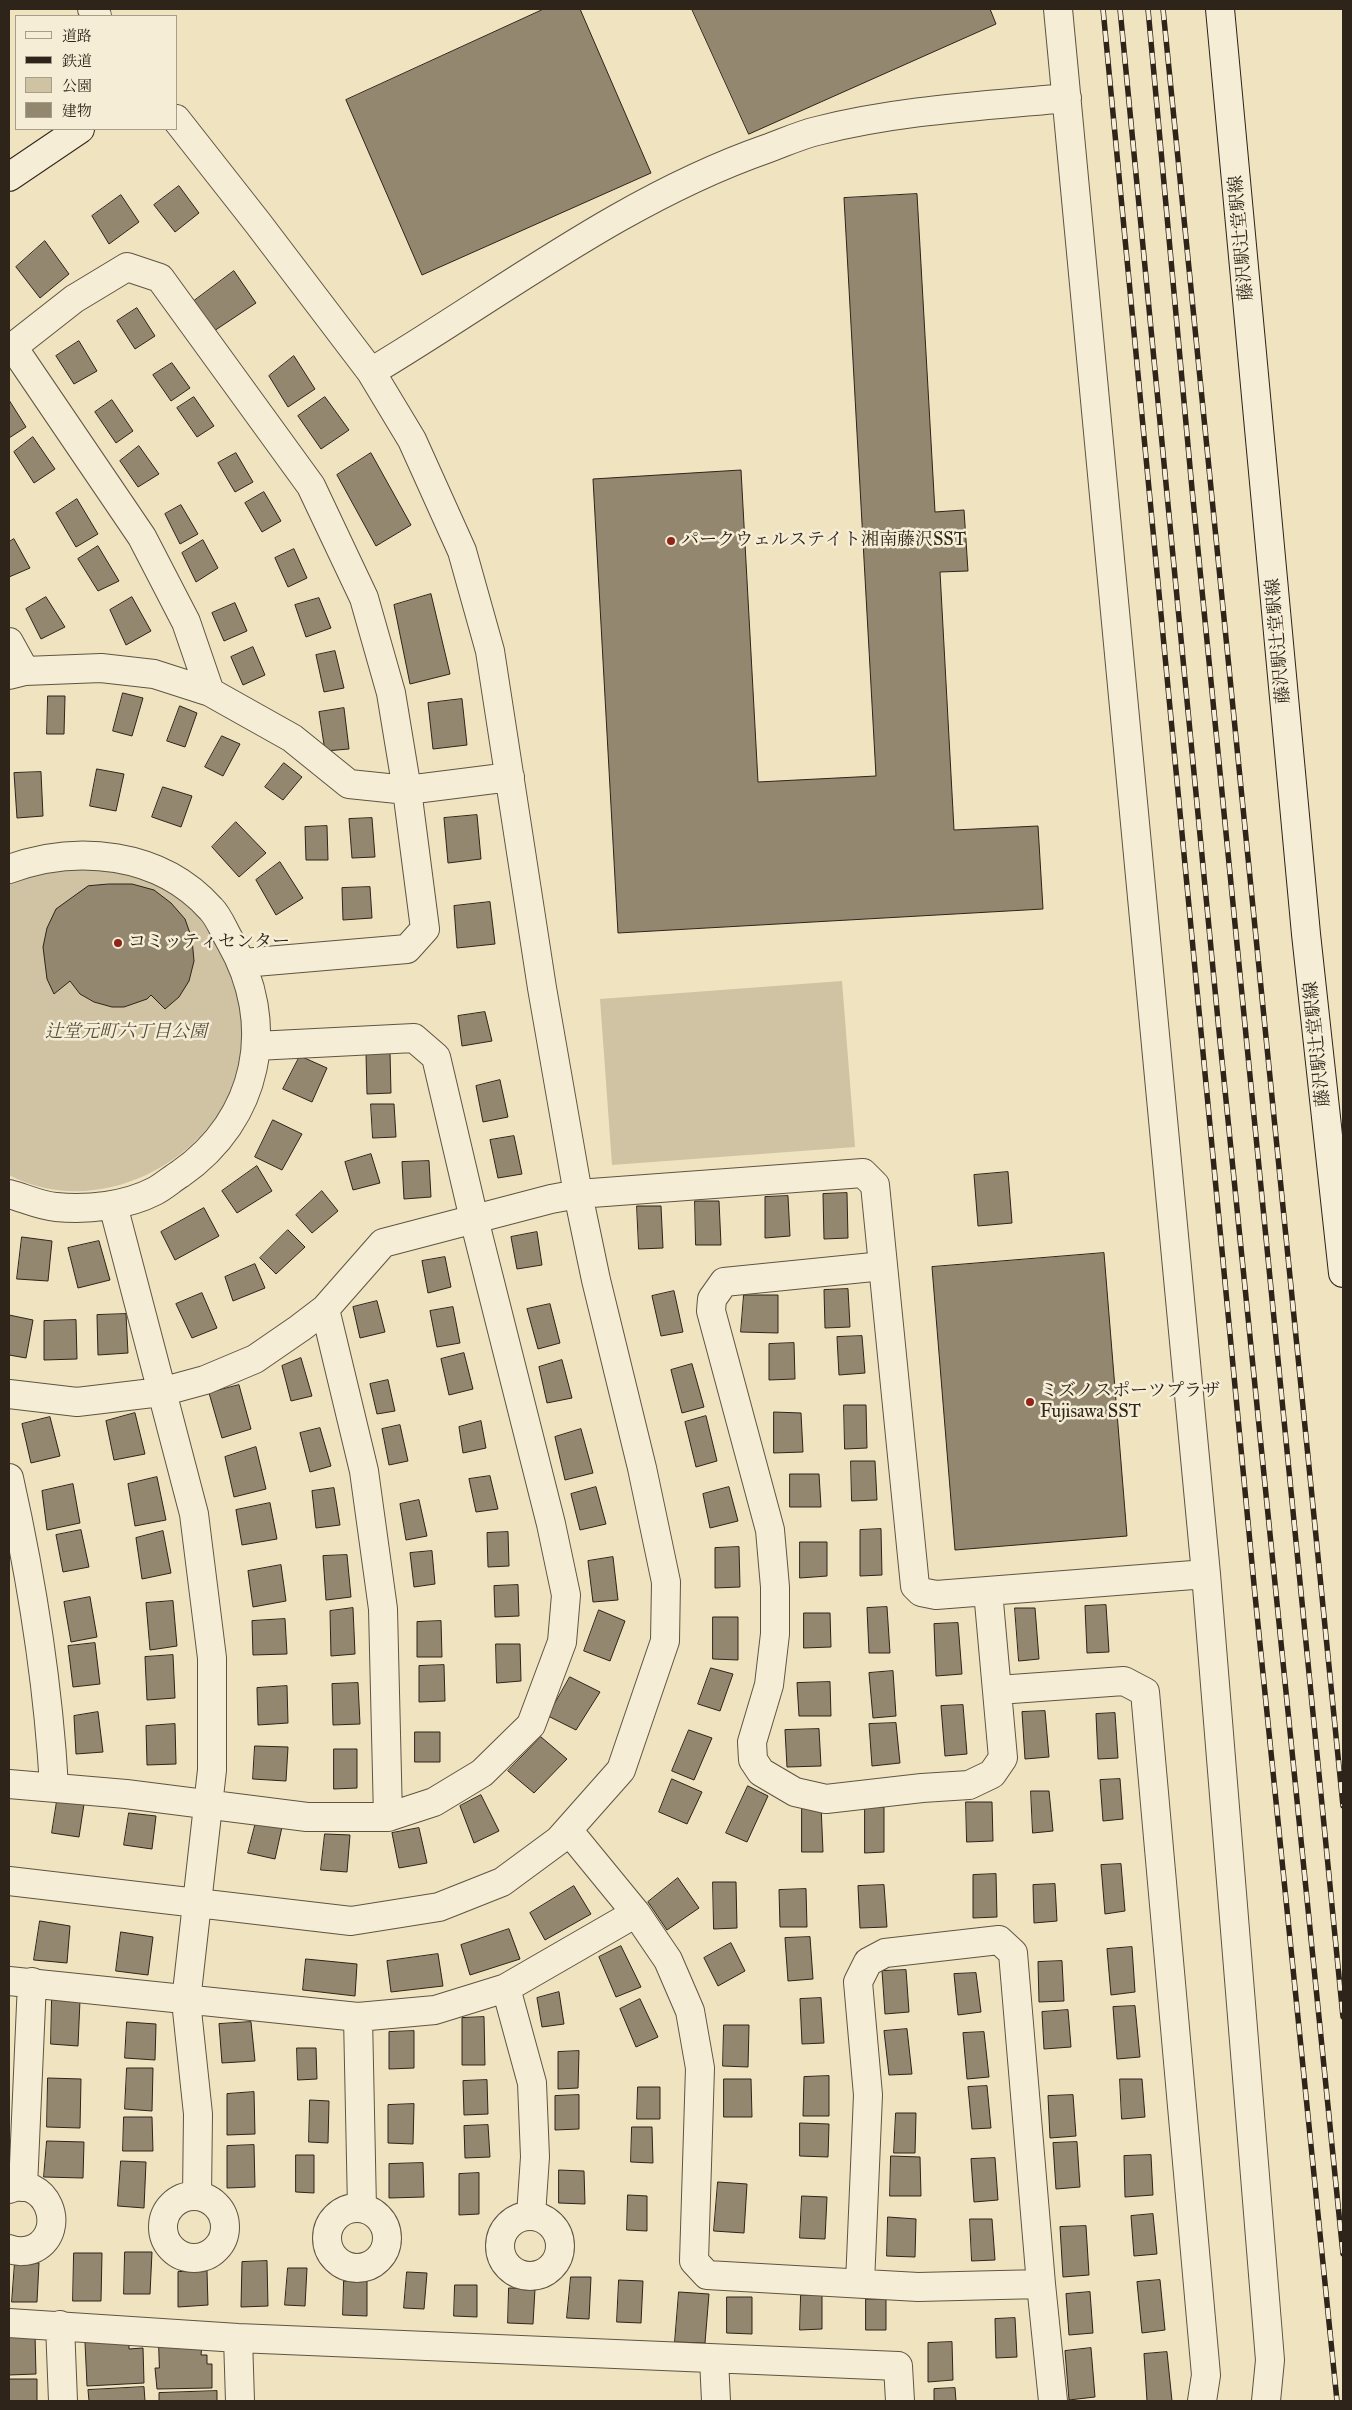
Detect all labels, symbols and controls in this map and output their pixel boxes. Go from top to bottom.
legend [15,15,178,130]
text: 道路 [62,27,92,45]
text: 鉄道 [62,52,92,70]
text: 公園 [62,77,92,95]
text: 建物 [62,102,92,120]
street label: 藤沢駅辻堂駅線 [1226,174,1258,302]
place label: パークウェルステイト湘南藤沢SST [681,530,966,552]
marker: パークウェルステイト湘南藤沢SST [665,535,677,547]
street label: 藤沢駅辻堂駅線 [1263,577,1295,705]
place label: コミッティセンター [128,932,290,954]
marker: コミッティセンター [112,937,124,949]
street label: 藤沢駅辻堂駅線 [1301,980,1335,1108]
park label: 辻堂元町六丁目公園 [45,1022,207,1044]
place label: ミズノスポーツプラザ Fujisawa SST [1040,1381,1220,1424]
marker: ミズノスポーツプラザ Fujisawa SST [1024,1396,1036,1408]

